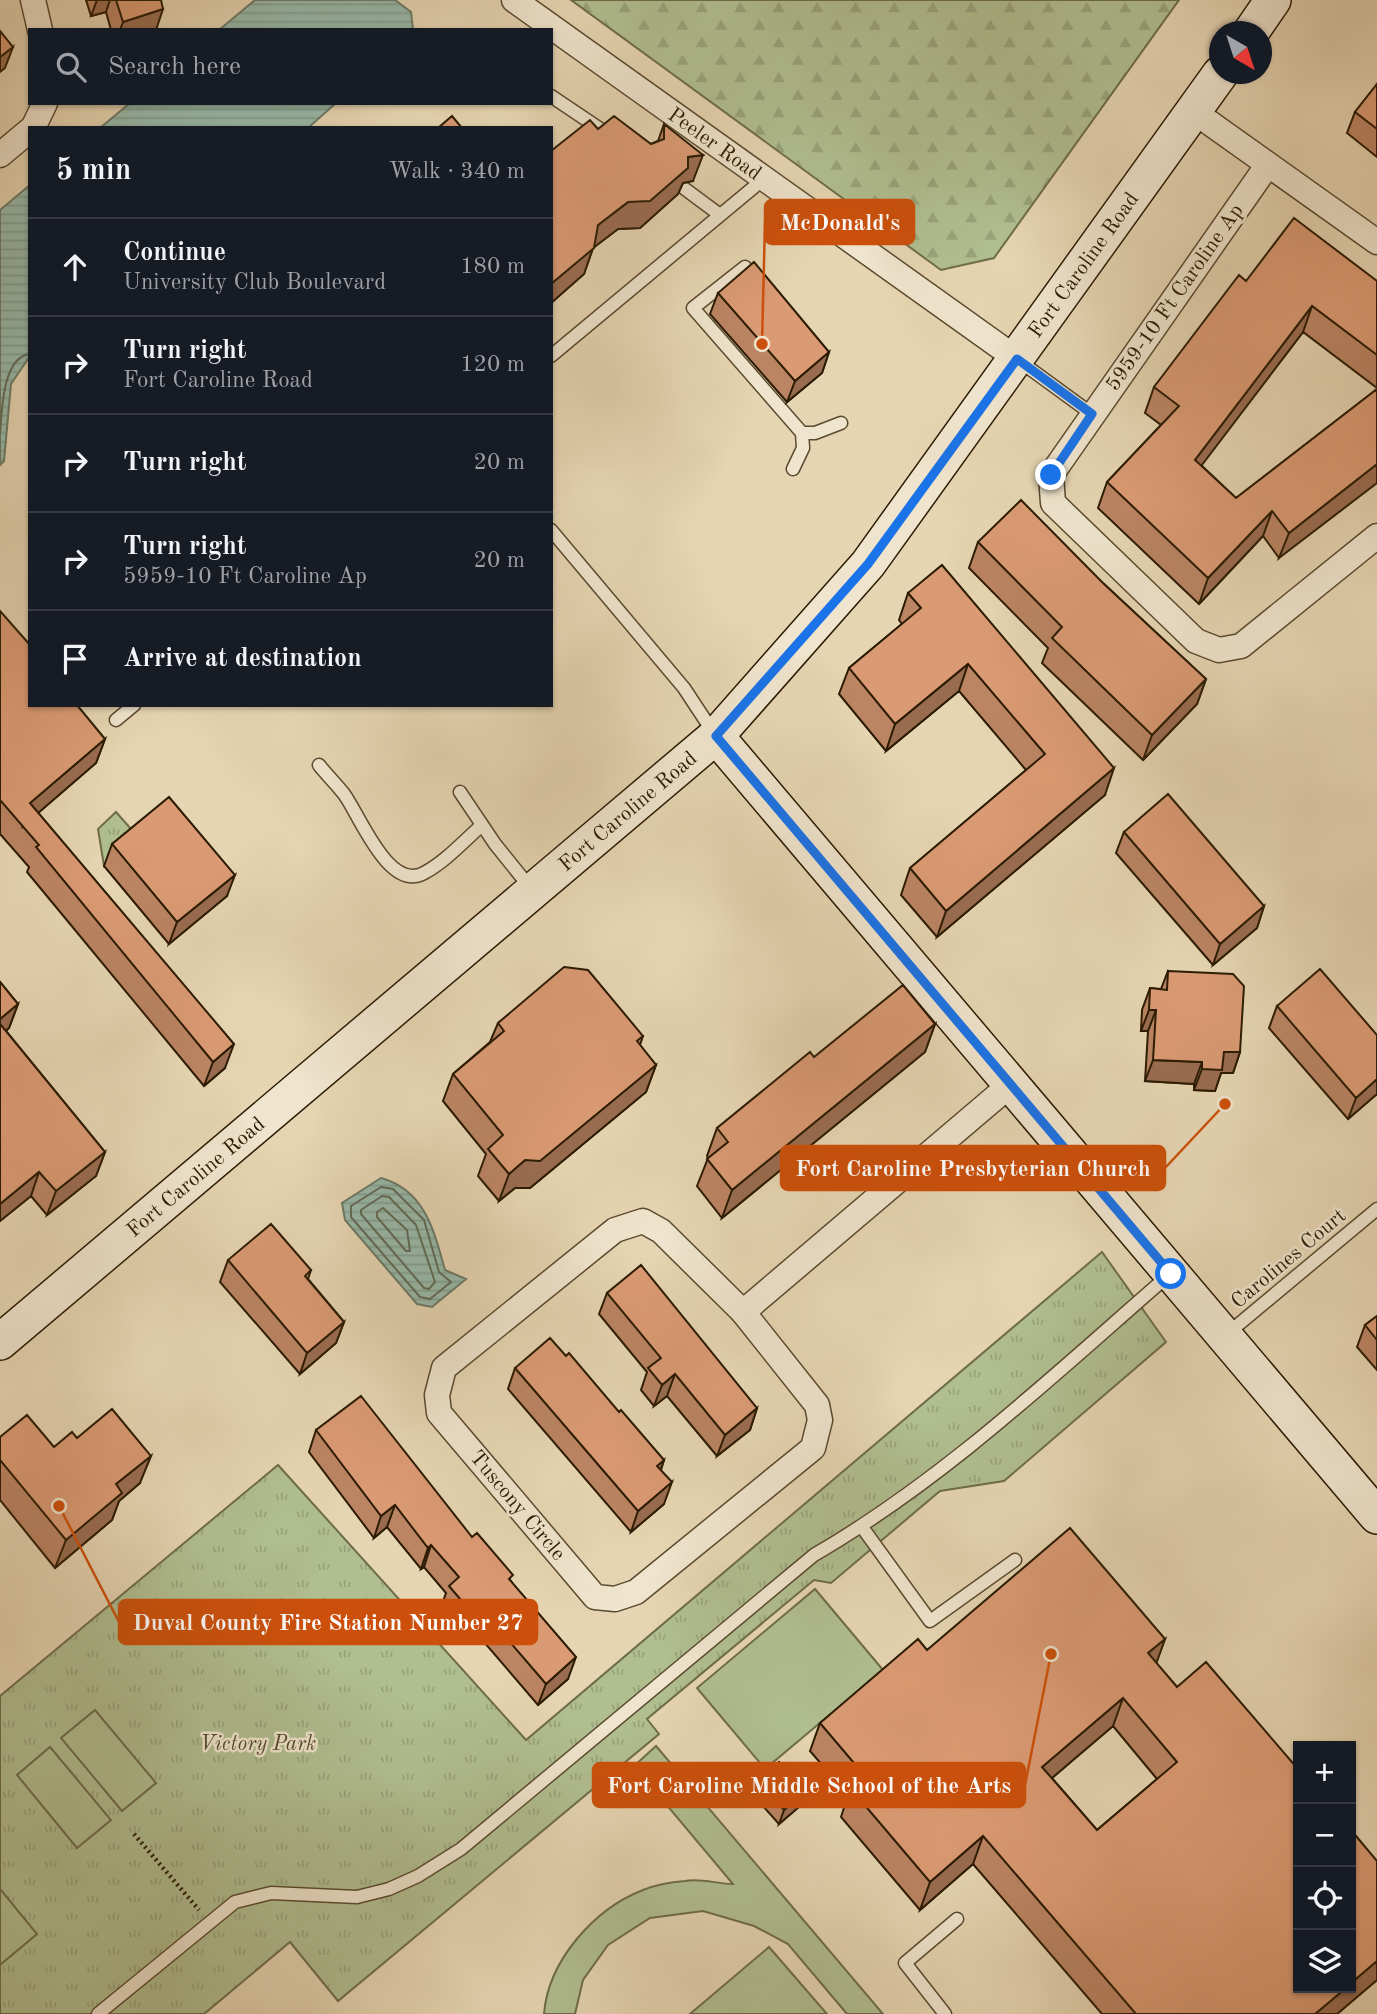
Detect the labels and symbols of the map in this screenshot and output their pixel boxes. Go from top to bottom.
north arrow [1209,21,1272,84]
street label: Peeler Road [664,104,765,185]
street label: Fort Caroline Road [1025,189,1143,342]
callout: McDonald's [765,200,914,244]
street label: 5959-10 Ft Caroline Ap [1103,201,1248,395]
text: McDonald's [780,212,900,235]
route end [1035,459,1066,490]
street label: Fort Caroline Road [555,748,701,876]
street label: Fort Caroline Road [123,1114,269,1242]
callout: Fort Caroline Presbyterian Church [781,1146,1165,1190]
text: Fort Caroline Presbyterian Church [795,1158,1151,1181]
street label: Carolines Court [1228,1205,1350,1313]
route start [1155,1258,1186,1289]
street label: Tuscony Circle [465,1447,569,1565]
callout: Duval County Fire Station Number 27 [119,1600,537,1644]
text: Duval County Fire Station Number 27 [133,1612,523,1635]
park label: Victory Park [200,1734,316,1755]
callout: Fort Caroline Middle School of the Arts [593,1763,1025,1807]
text: Fort Caroline Middle School of the Arts [607,1775,1011,1798]

